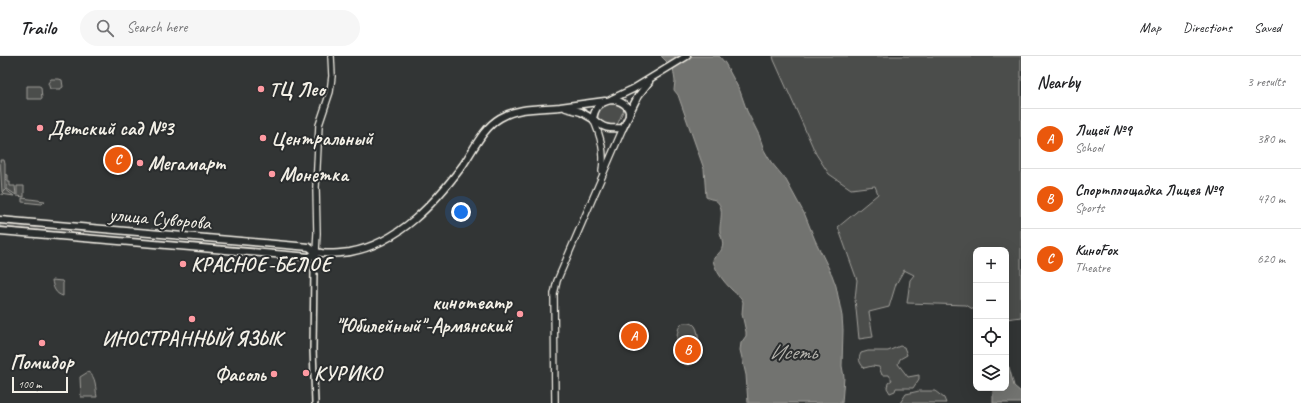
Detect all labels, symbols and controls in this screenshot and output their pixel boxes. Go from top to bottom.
search box [80,10,360,46]
text: Trailo [20,16,56,40]
icon: search [94,17,116,39]
text: Search here [126,18,188,37]
text: Map [1140,19,1161,36]
text: Directions [1183,19,1232,36]
text: Saved [1254,19,1281,36]
text: Nearby [1037,72,1080,93]
text: 3 results [1247,74,1285,90]
place label: ТЦ Лео [269,77,327,102]
marker: ТЦ Лео [256,84,266,94]
place label: Детский сад №3 [48,116,175,141]
text: Лицей №9 [1075,121,1131,140]
marker: Детский сад №3 [35,123,45,133]
place label: Центральный [271,126,374,151]
text: A [1047,131,1053,147]
text: 380 m [1257,131,1285,147]
marker: Центральный [258,133,268,143]
text: School [1075,140,1103,156]
pin: C [105,145,131,175]
place label: Мегамарт [148,151,227,176]
marker: Мегамарт [135,158,145,168]
place label: Монетка [280,162,350,187]
marker: Монетка [267,169,277,179]
text: Спортплощадка Лицея №9 [1075,181,1223,200]
text: B [1047,191,1053,207]
text: 470 m [1257,191,1285,207]
text: Sports [1075,200,1104,216]
street label: улица Суворова [107,202,213,236]
your location [451,202,471,222]
text: КиноFox [1075,241,1117,260]
map controls [973,247,1009,391]
button: + [973,247,1009,283]
text: C [1047,251,1053,267]
text: 620 m [1257,251,1285,267]
place label: КРАСНОЕ-БЕЛОЕ [191,252,335,277]
marker: КРАСНОЕ-БЕЛОЕ [178,259,188,269]
text: Theatre [1075,260,1110,276]
button: − [973,283,1009,319]
place label: кинотеатр "Юбилейный"-Армянский [336,290,514,338]
marker: кинотеатр "Юбилейный"-Армянский [515,309,525,319]
marker: ИНОСТРАННЫЙ ЯЗЫК [187,314,197,324]
button: locate [973,319,1009,355]
pin: A [621,321,647,351]
place label: ИНОСТРАННЫЙ ЯЗЫК [102,326,286,351]
pin: B [675,335,701,365]
marker: Помидор [37,338,47,348]
water label: Исеть [770,339,819,365]
place label: Помидор [10,350,75,375]
button: layers [973,355,1009,391]
place label: КУРИКО [314,361,384,386]
place label: Фасоль [215,362,267,387]
marker: КУРИКО [301,368,311,378]
marker: Фасоль [269,369,279,379]
scale bar [12,375,68,394]
text: 100 m [18,377,42,391]

